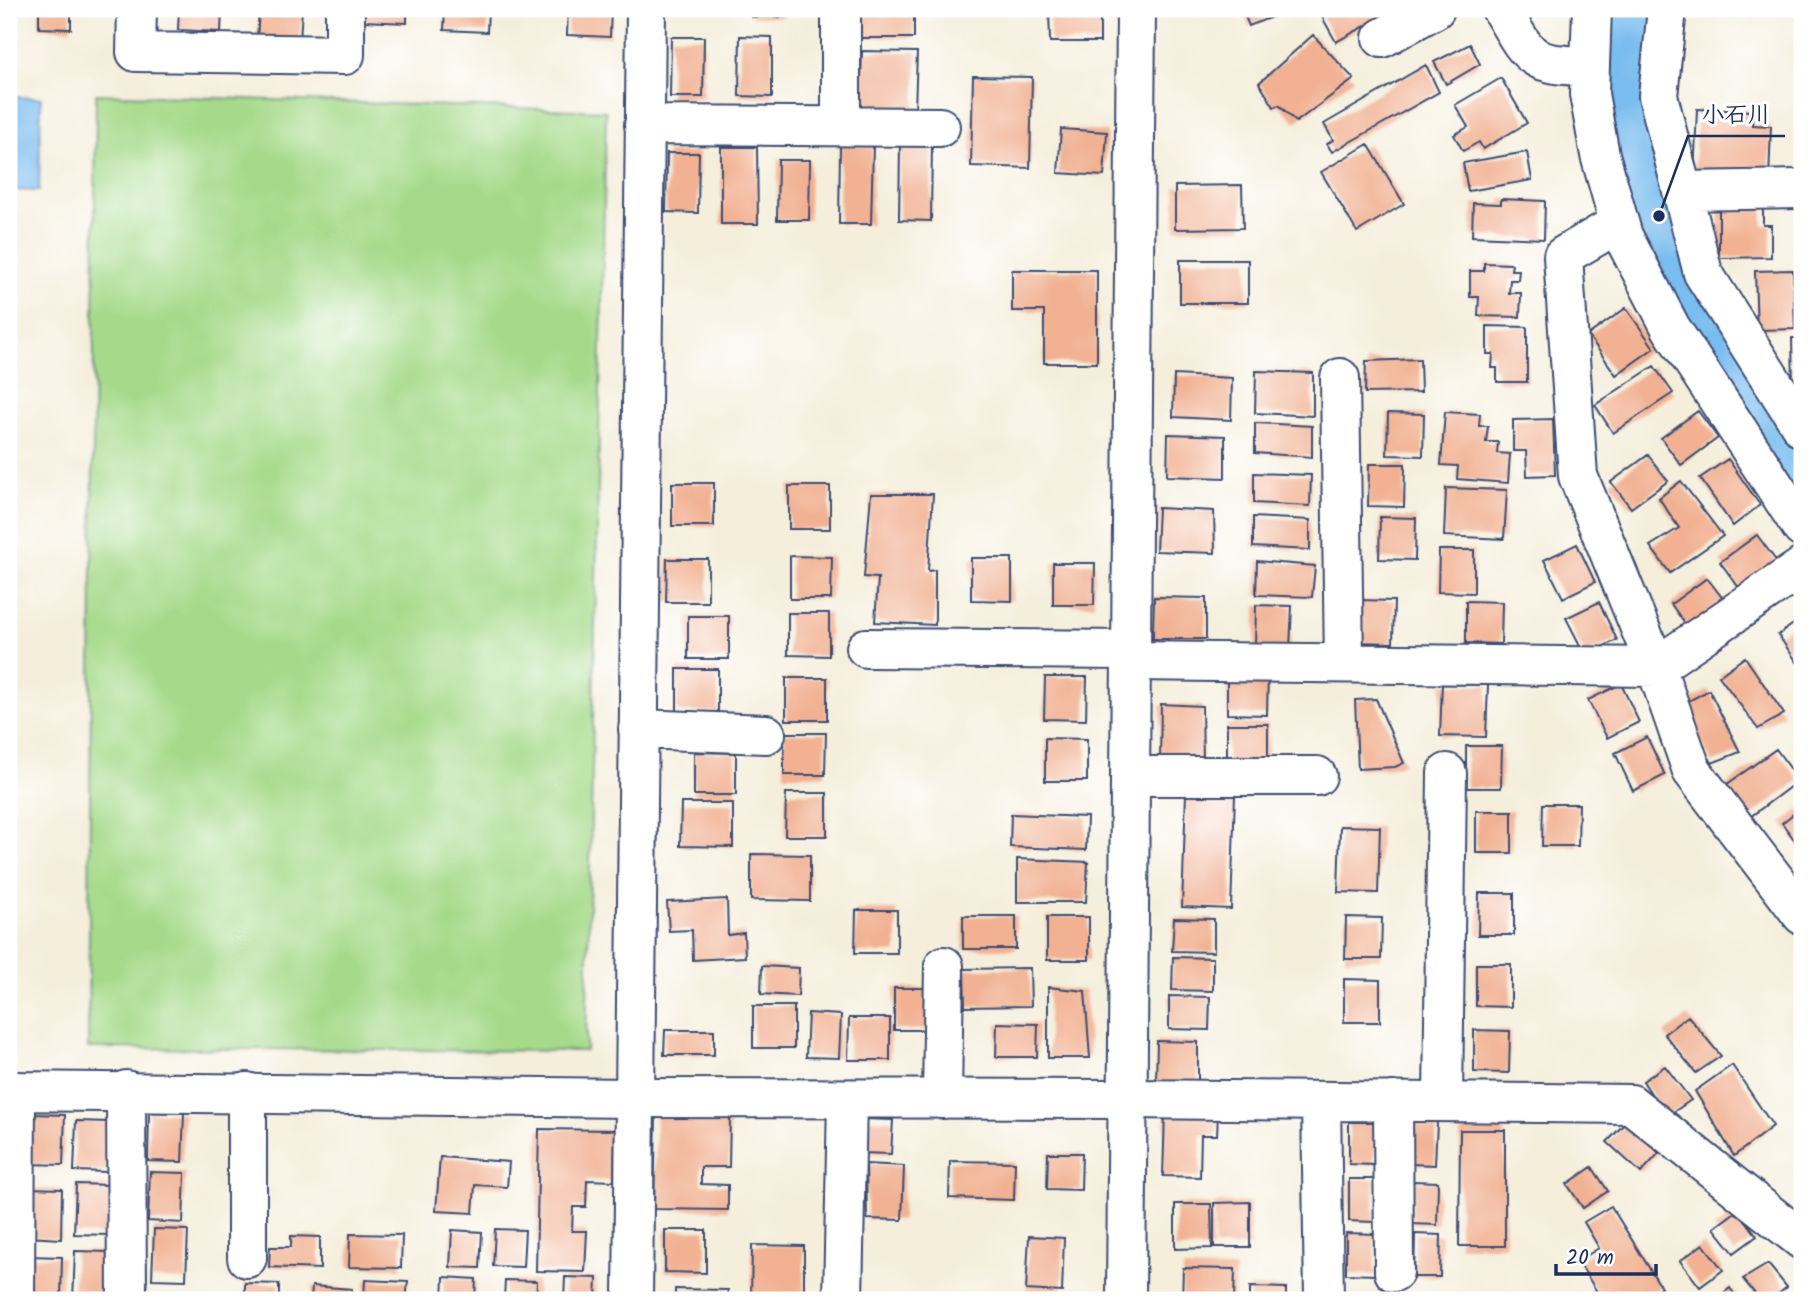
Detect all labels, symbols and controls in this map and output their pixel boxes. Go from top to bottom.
callout: 小石川 [1688,92,1785,136]
text: 小石川 [1702,98,1771,134]
scale bar [1556,1232,1655,1276]
text: 20 m [1566,1242,1614,1275]

